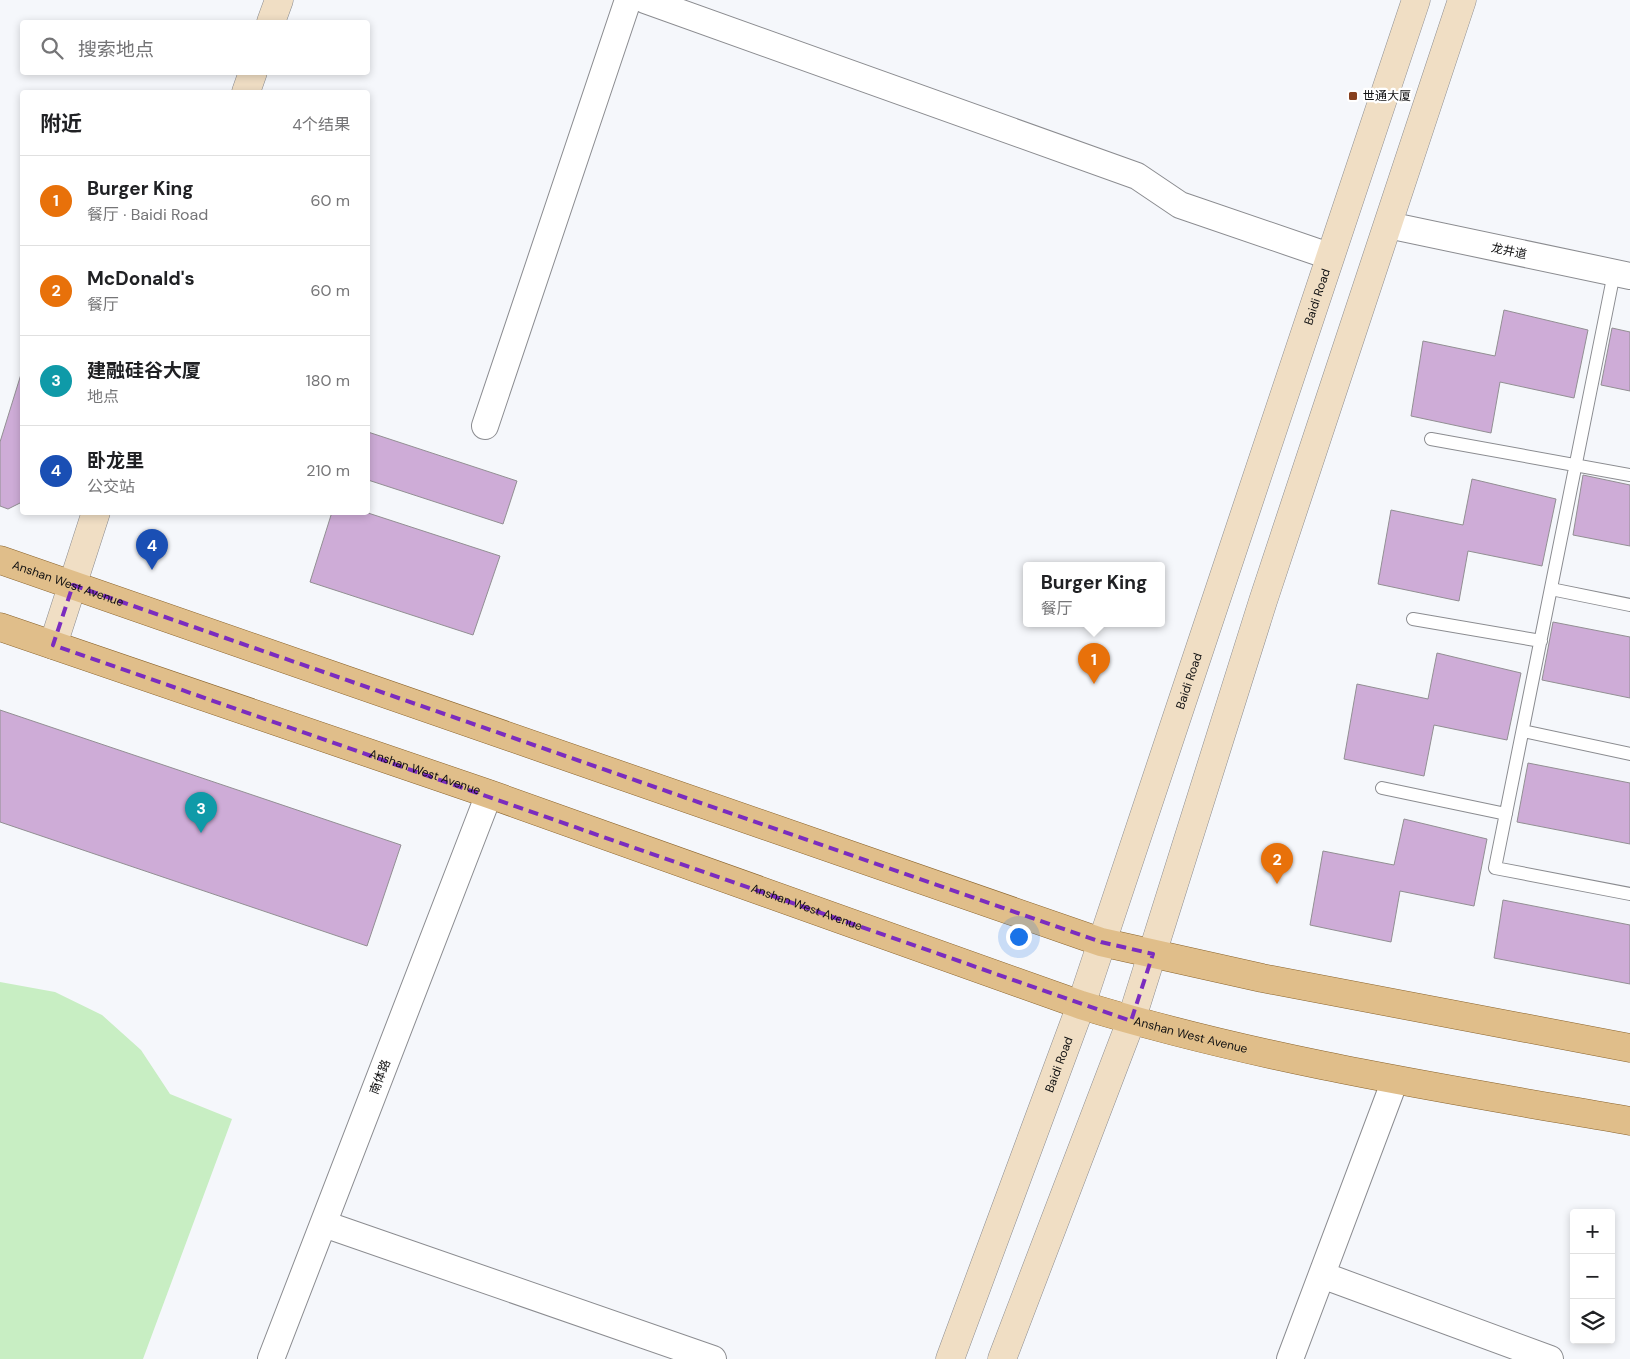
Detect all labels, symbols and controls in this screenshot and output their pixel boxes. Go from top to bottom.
search box [20,20,370,75]
icon: search [38,34,66,62]
text: 搜索地点 [78,37,154,62]
place label: 世通大厦 [1363,88,1411,104]
marker: 世通大厦 [1347,90,1359,102]
text: 附近 [40,110,82,138]
text: 4个结果 [292,114,350,135]
text: Burger King [87,176,194,201]
text: 1 [53,190,59,211]
text: 60 m [310,190,350,211]
text: 餐厅 · Baidi Road [87,204,208,225]
street label: 龙井道 [1490,239,1528,263]
text: McDonald's [87,266,195,291]
street label: Baidi Road [1300,267,1334,327]
text: 2 [51,280,61,301]
text: 60 m [310,280,350,301]
text: 餐厅 [87,294,119,315]
text: 建融硅谷大厦 [87,358,201,383]
text: 3 [51,370,61,391]
text: 180 m [306,370,350,391]
text: 地点 [87,386,119,407]
text: 卧龙里 [87,448,144,473]
text: 4 [51,460,61,481]
text: 210 m [306,460,350,481]
text: 公交站 [87,476,135,497]
pin: 4 [136,529,168,570]
street label: Anshan West Avenue [10,557,126,610]
popup [1023,562,1165,627]
text: Burger King [1041,570,1147,595]
text: 餐厅 [1041,598,1073,619]
pin: 1 [1078,643,1110,684]
street label: Baidi Road [1172,651,1206,711]
street label: Anshan West Avenue [367,746,483,799]
pin: 3 [185,792,217,833]
pin: 2 [1261,843,1293,884]
street label: Anshan West Avenue [749,880,865,934]
your location [1006,924,1032,950]
street label: Anshan West Avenue [1132,1013,1249,1057]
street label: Baidi Road [1041,1034,1077,1095]
street label: 南体路 [366,1057,394,1097]
map controls [1570,1209,1615,1344]
button: + [1570,1209,1615,1254]
button: − [1570,1254,1615,1299]
button: layers [1570,1299,1615,1344]

